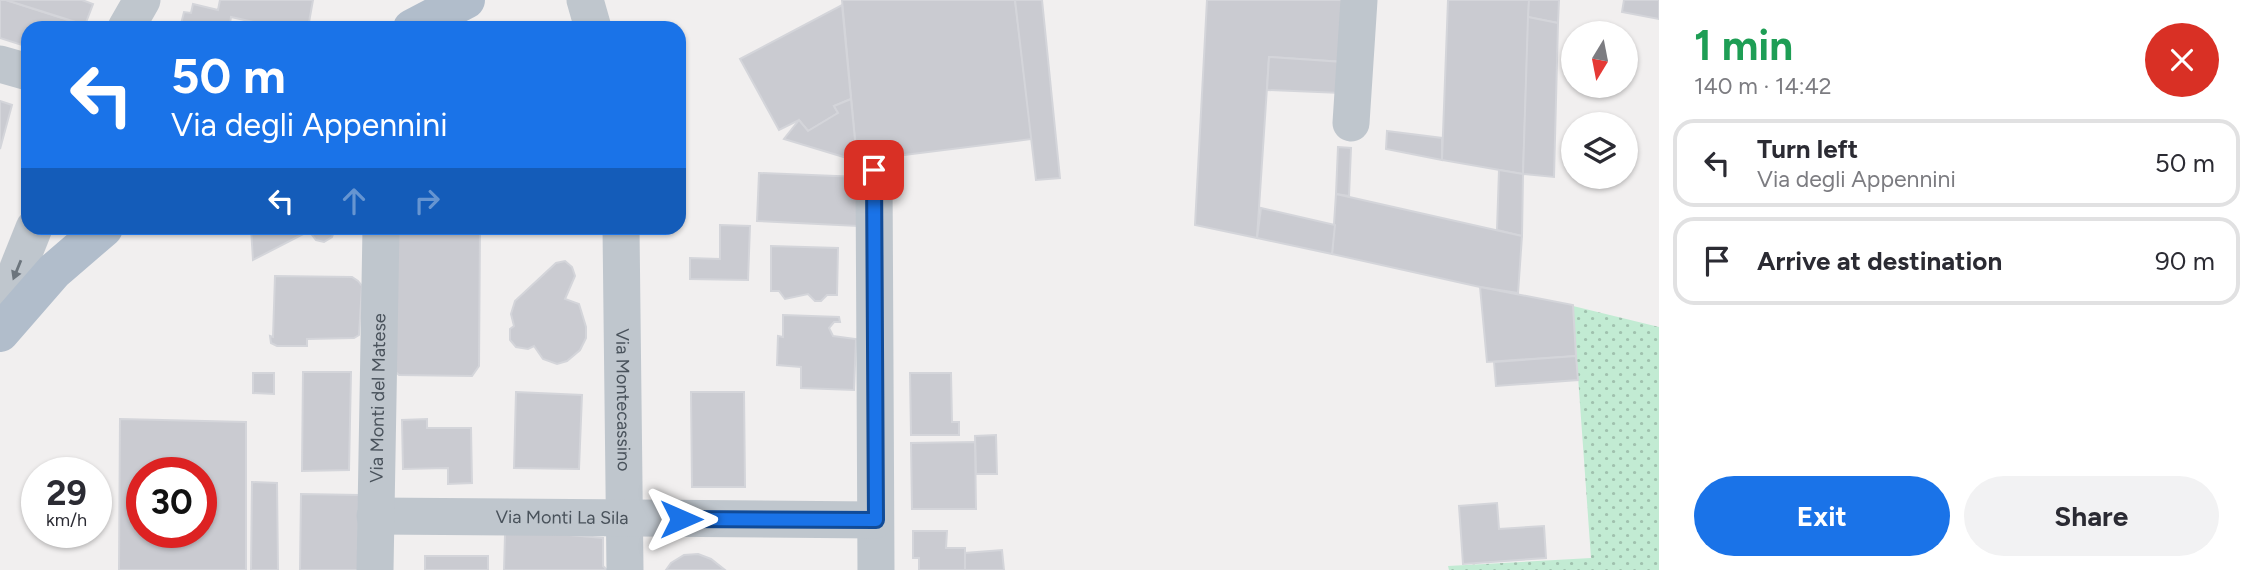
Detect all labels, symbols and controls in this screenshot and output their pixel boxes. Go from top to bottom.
text: 1 min [1694,20,1793,71]
north arrow [1561,21,1638,98]
map controls [1561,21,1638,189]
button: close [2145,23,2219,97]
text: 50 m [171,46,286,105]
icon: left [56,49,147,140]
text: 140 m · 14:42 [1694,72,1832,100]
text: Via degli Appennini [171,106,448,144]
button: layers [1561,112,1638,189]
text: Turn left [1757,133,1858,165]
pin [844,140,904,200]
icon: left [1698,144,1736,182]
text: 50 m [2155,147,2215,179]
icon: arrive [855,151,893,189]
text: Via degli Appennini [1757,165,1956,193]
icon: left [262,182,300,220]
icon: ahead [335,182,373,220]
icon: right [408,182,446,220]
icon: arrive [1698,242,1736,280]
text: Arrive at destination [1757,245,2002,277]
text: 90 m [2155,245,2215,277]
one-way arrow [12,260,23,281]
street label: Via Monti del Matese [366,313,391,483]
street label: Via Montecassino [611,328,635,472]
speed limit sign: 30 [126,457,217,548]
text: 29 [46,472,87,514]
button: Exit [1694,476,1950,556]
button: Share [1964,476,2219,556]
position arrow [644,482,718,556]
street label: Via Monti La Sila [495,506,629,529]
text: km/h [46,509,87,531]

